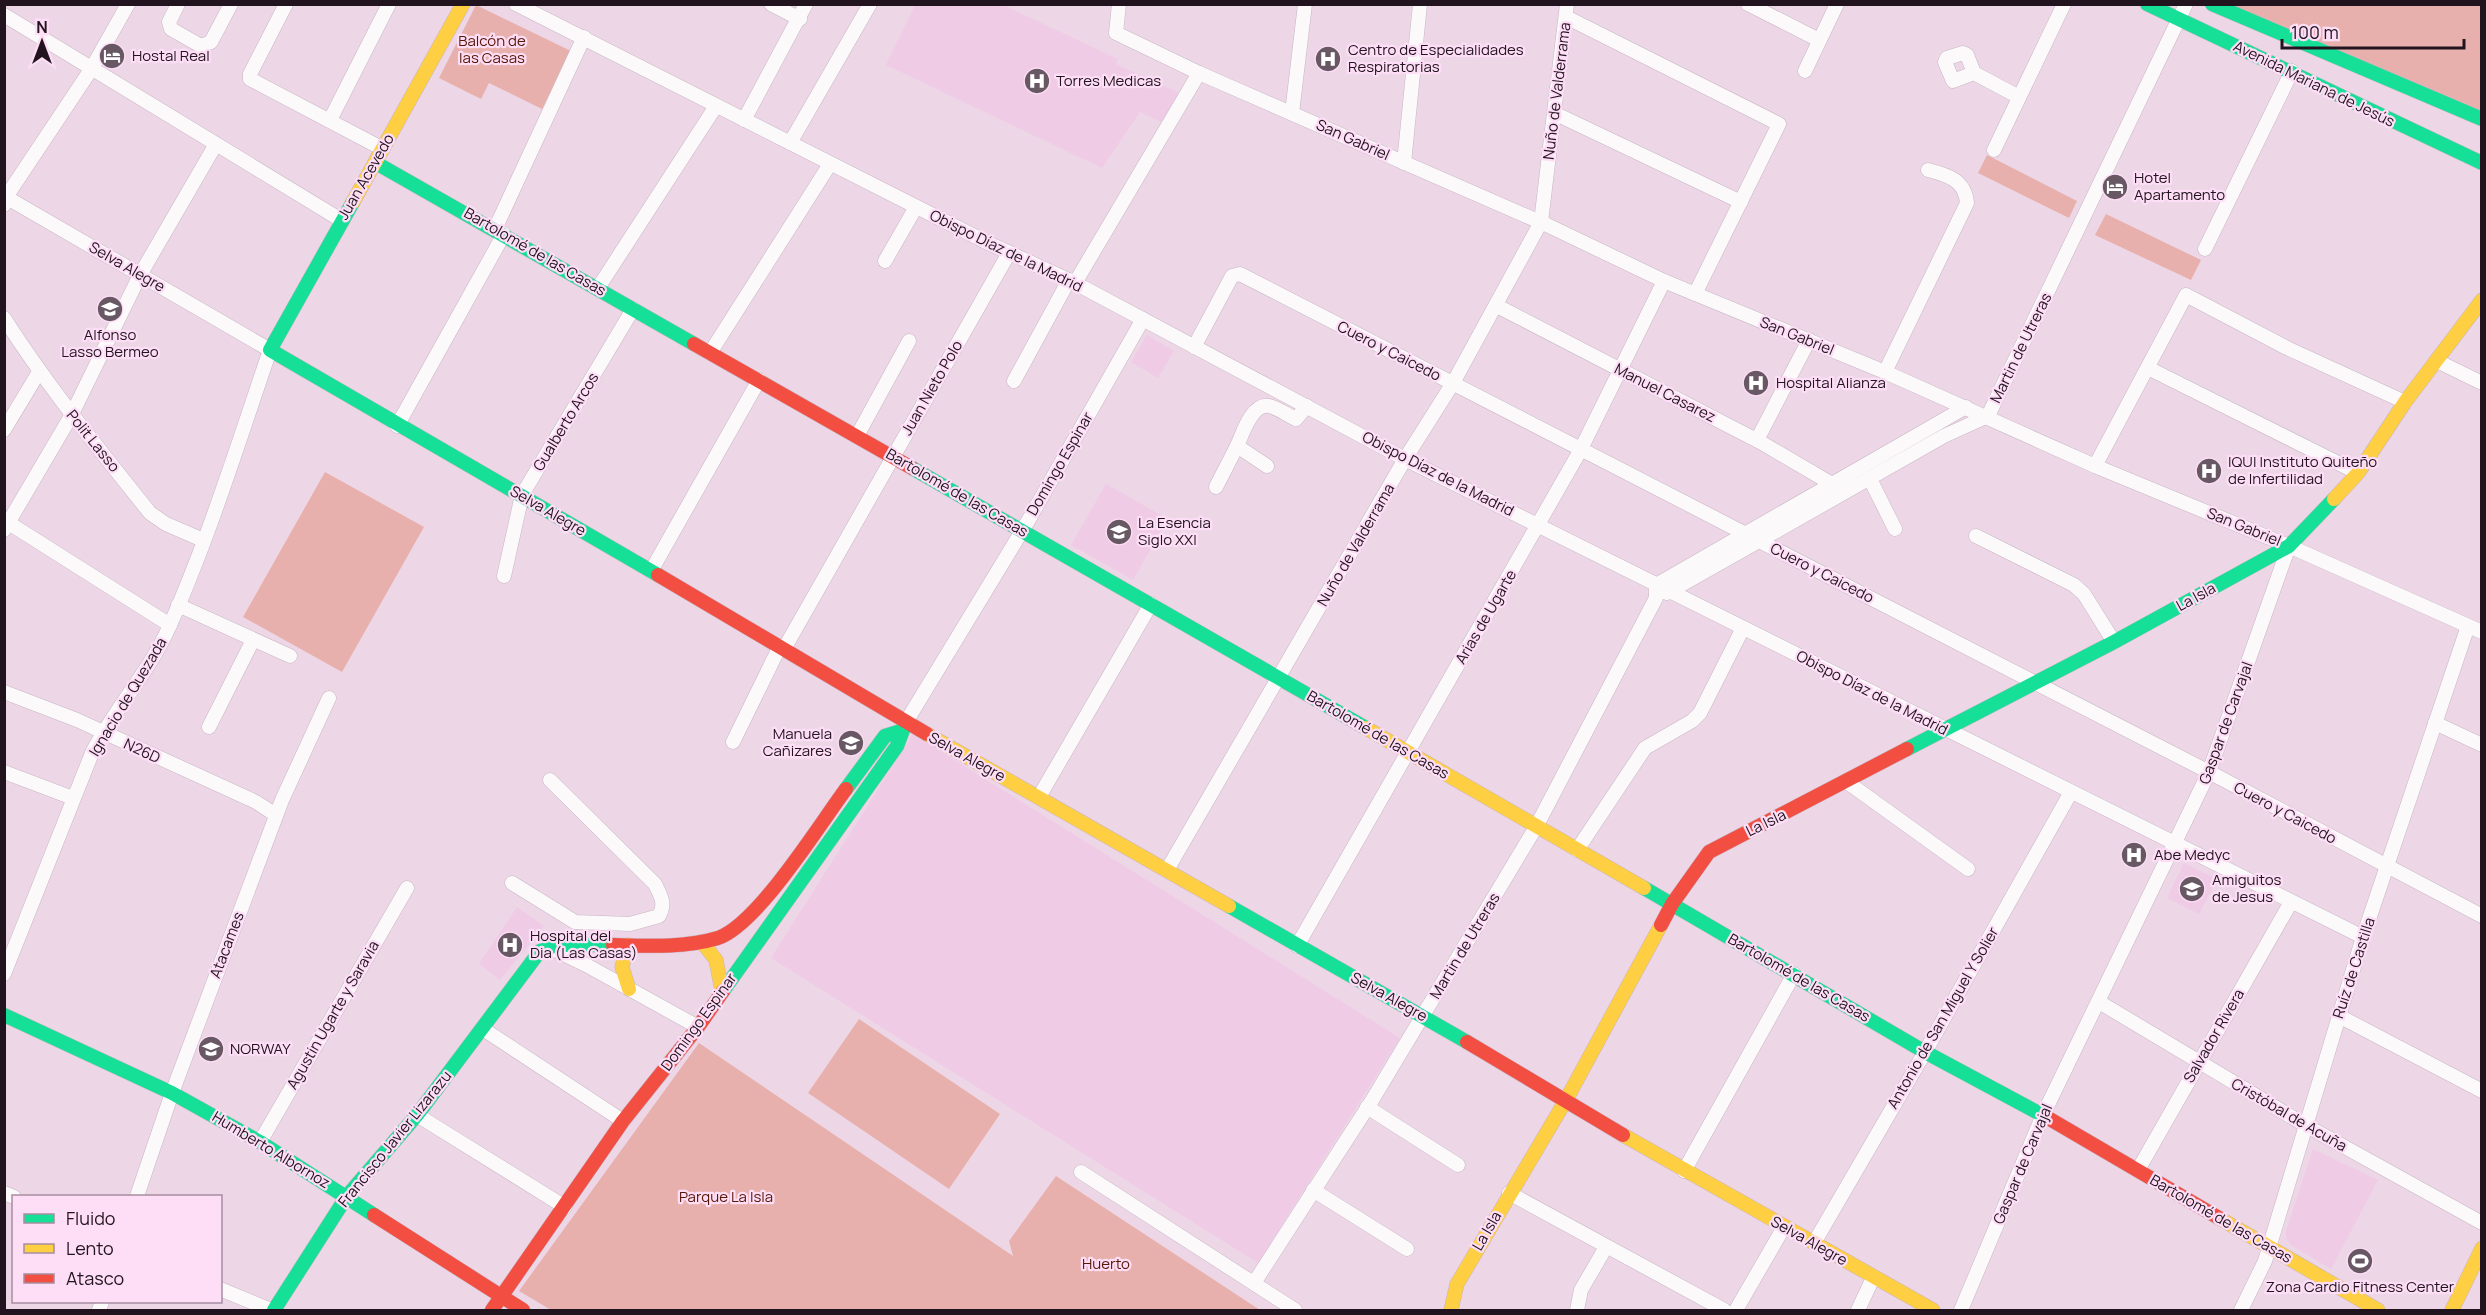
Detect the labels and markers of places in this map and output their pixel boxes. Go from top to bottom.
place label: Centro de Especialidades Respiratorias [1348,39,1524,77]
hotel icon: Hostal Real [97,41,127,71]
hospital icon: Centro de Especialidades Respiratorias [1313,44,1343,74]
place label: Hostal Real [132,45,210,66]
hospital icon: Torres Medicas [1022,66,1052,96]
place label: Torres Medicas [1056,70,1161,91]
place label: Hotel Apartamento [2134,167,2225,205]
hotel icon: Hotel Apartamento [2100,172,2130,202]
school or university icon: Alfonso Lasso Bermeo [95,294,125,324]
place label: Alfonso Lasso Bermeo [61,324,159,362]
hospital icon: Hospital Alianza [1741,368,1771,398]
place label: Hospital Alianza [1776,372,1886,393]
place label: IQUI Instituto Quiteño de Infertilidad [2228,451,2377,489]
hospital icon: IQUI Instituto Quiteño de Infertilidad [2194,456,2224,486]
place label: La Esencia Siglo XXI [1138,512,1211,550]
school or university icon: La Esencia Siglo XXI [1104,517,1134,547]
place label: Manuela Cañizares [763,723,832,761]
school or university icon: Manuela Cañizares [836,728,866,758]
hospital icon: Abe Medyc [2119,840,2149,870]
place label: Abe Medyc [2154,844,2230,865]
place label: Amiguitos de Jesus [2212,869,2282,907]
school or university icon: Amiguitos de Jesus [2177,874,2207,904]
place label: Hospital del Dia (Las Casas) [530,925,637,963]
hospital icon: Hospital del Dia (Las Casas) [495,930,525,960]
school or university icon: NORWAY [196,1034,226,1064]
place label: NORWAY [230,1038,291,1059]
sports icon: Zona Cardio Fitness Center [2345,1246,2375,1276]
place label: Zona Cardio Fitness Center [2266,1276,2455,1297]

